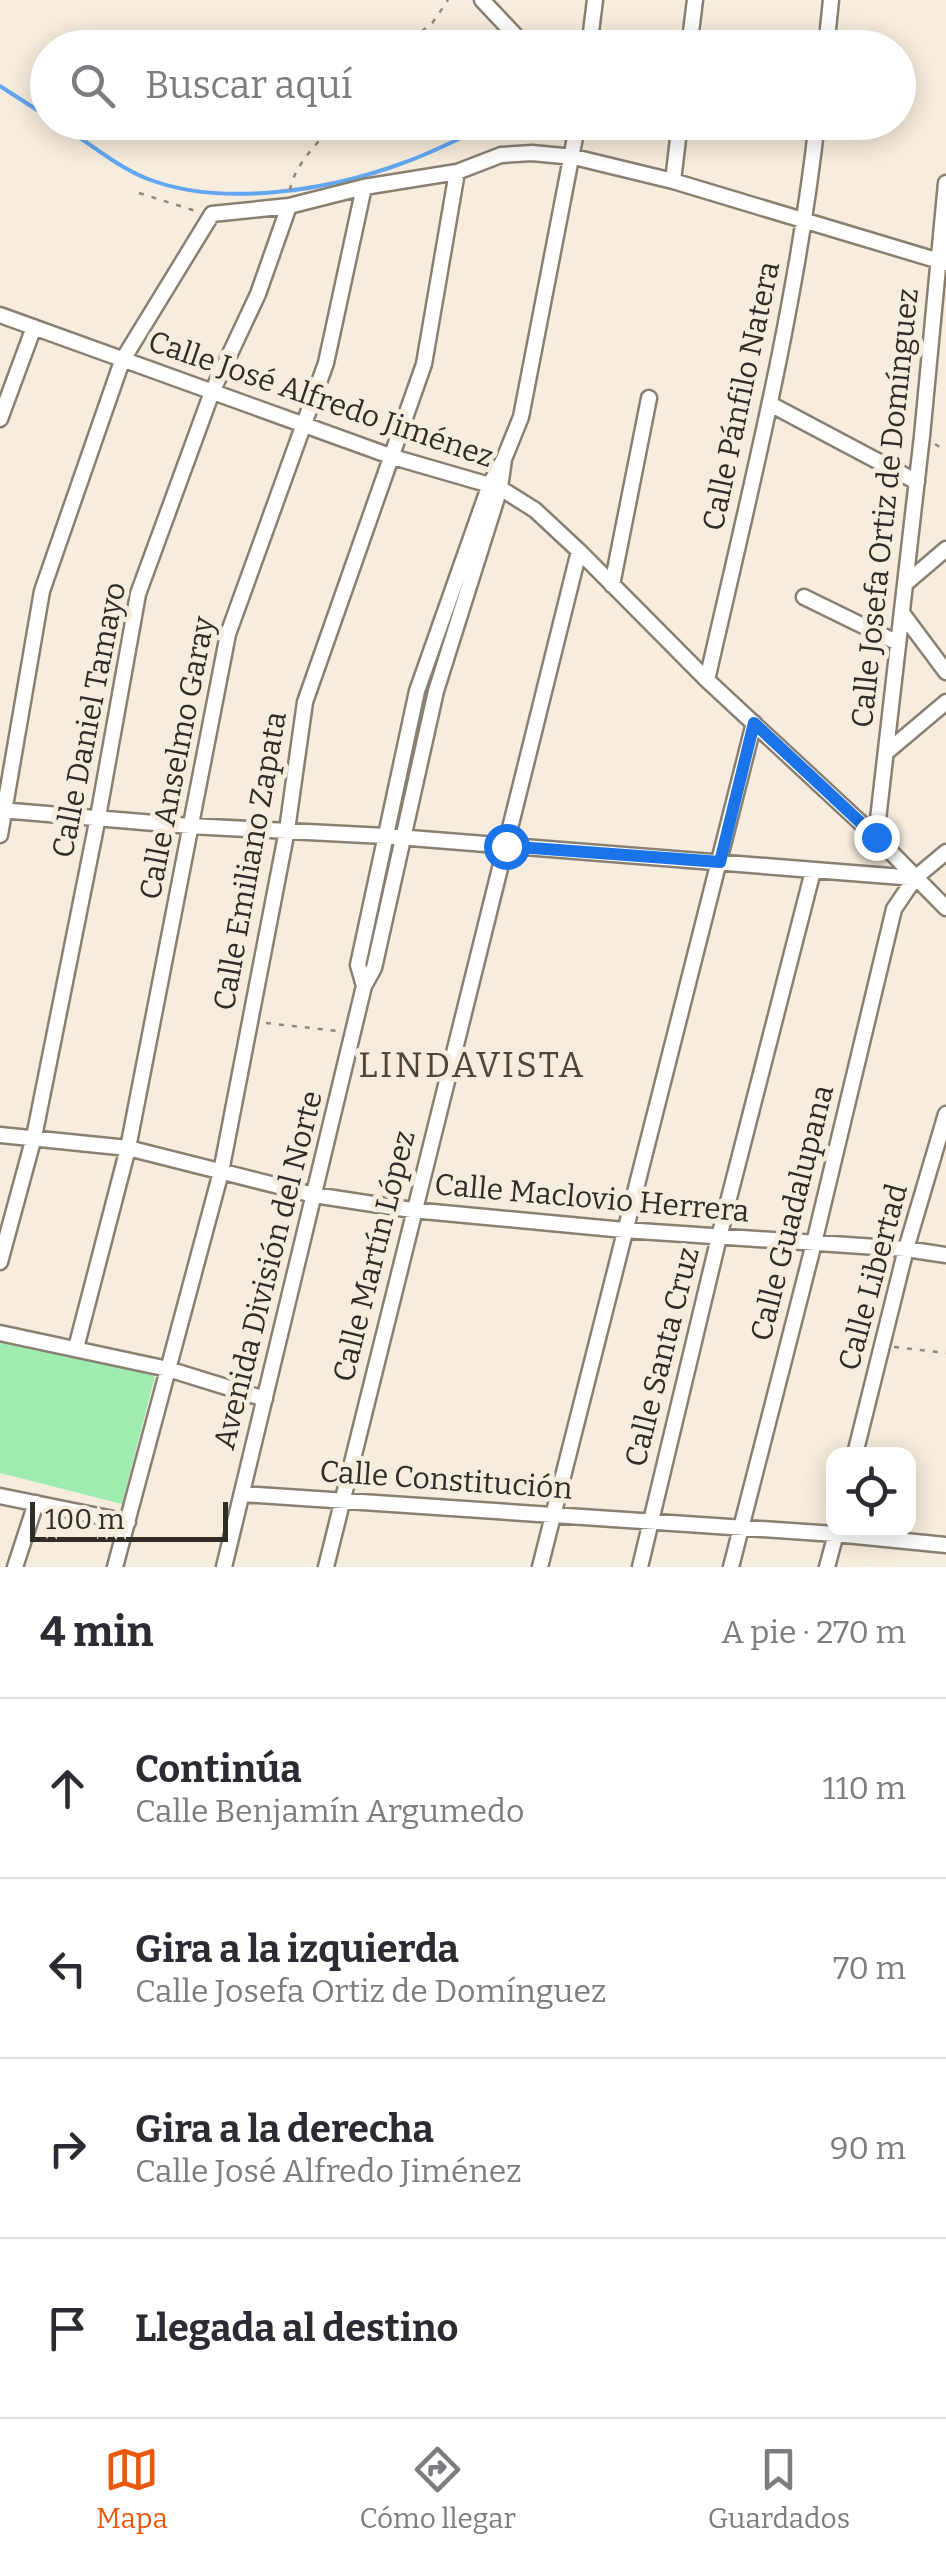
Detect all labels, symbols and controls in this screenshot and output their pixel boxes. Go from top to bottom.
search box [30,30,916,140]
icon: search [65,58,120,113]
text: Buscar aquí [145,62,352,108]
street label: Calle Pánfilo Natera [695,258,787,534]
street label: Calle Josefa Ortiz de Domínguez [844,286,926,730]
street label: Calle José Alfredo Jiménez [144,323,498,475]
street label: Calle Daniel Tamayo [45,579,133,861]
street label: Calle Anselmo Garay [132,613,222,903]
street label: Calle Emiliano Zapata [206,709,294,1013]
route end [854,815,900,861]
route start [484,824,530,870]
district label: LINDAVISTA [358,1044,586,1086]
street label: Calle Guadalupana [743,1081,841,1345]
street label: Avenida División del Norte [206,1087,330,1453]
street label: Calle Martín López [325,1127,423,1385]
street label: Calle Maclovio Herrera [433,1166,751,1230]
street label: Calle Libertad [831,1180,915,1374]
street label: Calle Santa Cruz [617,1244,707,1470]
map controls [826,1447,916,1537]
button: locate [826,1447,916,1537]
street label: Calle Constitución [318,1453,574,1507]
scale bar [30,1497,228,1542]
text: 100 m [45,1503,125,1536]
text: 4 min [40,1607,154,1657]
text: A pie · 270 m [721,1613,906,1651]
text: Continúa [135,1746,302,1792]
icon: ahead [40,1761,95,1816]
text: 110 m [823,1769,906,1807]
text: Calle Benjamín Argumedo [135,1792,524,1830]
text: Gira a la izquierda [135,1926,459,1972]
icon: left [40,1941,95,1996]
text: 70 m [833,1949,906,1987]
text: Calle Josefa Ortiz de Domínguez [135,1972,606,2010]
text: Gira a la derecha [135,2106,434,2152]
icon: right [40,2121,95,2176]
text: 90 m [830,2129,906,2167]
text: Calle José Alfredo Jiménez [135,2152,522,2190]
icon: arrive [40,2301,95,2356]
text: Llegada al destino [135,2305,458,2351]
tab: Mapa [96,2442,168,2535]
tab: Cómo llegar [360,2442,516,2535]
tab: Guardados [708,2442,850,2535]

